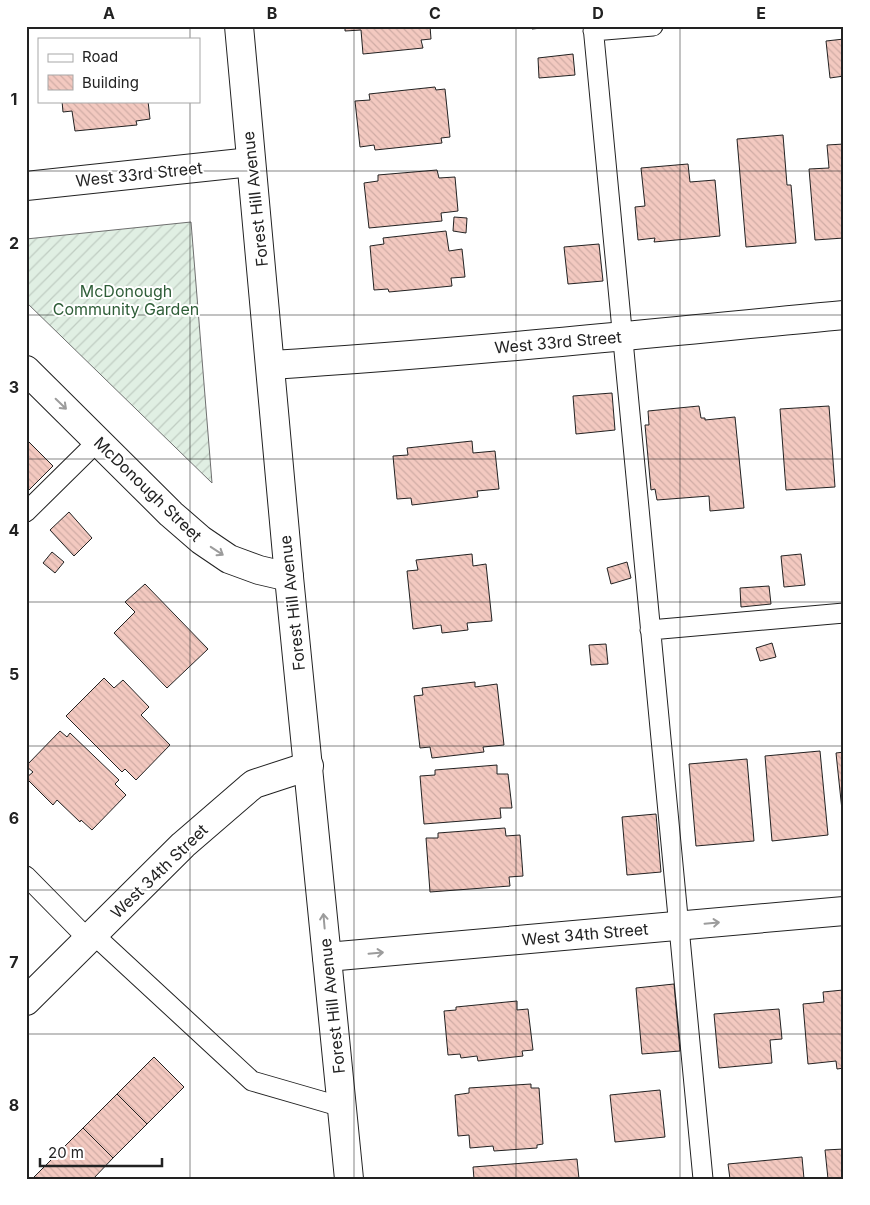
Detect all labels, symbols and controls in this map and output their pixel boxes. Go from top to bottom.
text: A [103,3,115,23]
text: B [267,3,277,23]
text: C [429,3,441,23]
text: D [592,3,604,23]
text: E [756,3,766,23]
legend [38,38,200,102]
text: Road [82,47,118,66]
text: Building [82,73,139,92]
text: 1 [11,89,17,109]
street label: Forest Hill Avenue [238,130,272,268]
street label: West 33rd Street [75,157,203,191]
text: 2 [9,233,19,253]
park label: McDonough Community Garden [53,281,199,319]
street label: West 33rd Street [494,326,622,358]
text: 3 [9,377,19,397]
one-way arrow [55,398,67,410]
street label: McDonough Street [90,432,206,546]
text: 4 [9,520,20,540]
street label: Forest Hill Avenue [275,534,309,672]
one-way arrow [210,546,224,556]
text: 5 [9,664,19,684]
text: 6 [9,808,19,828]
street label: West 34th Street [106,820,212,922]
one-way arrow [319,914,329,930]
one-way arrow [704,918,720,927]
street label: West 34th Street [521,919,649,949]
street label: Forest Hill Avenue [315,937,349,1075]
one-way arrow [367,948,383,957]
text: 7 [9,952,19,972]
text: 8 [9,1095,19,1115]
scale bar [40,1135,162,1167]
text: 20 m [48,1143,84,1162]

